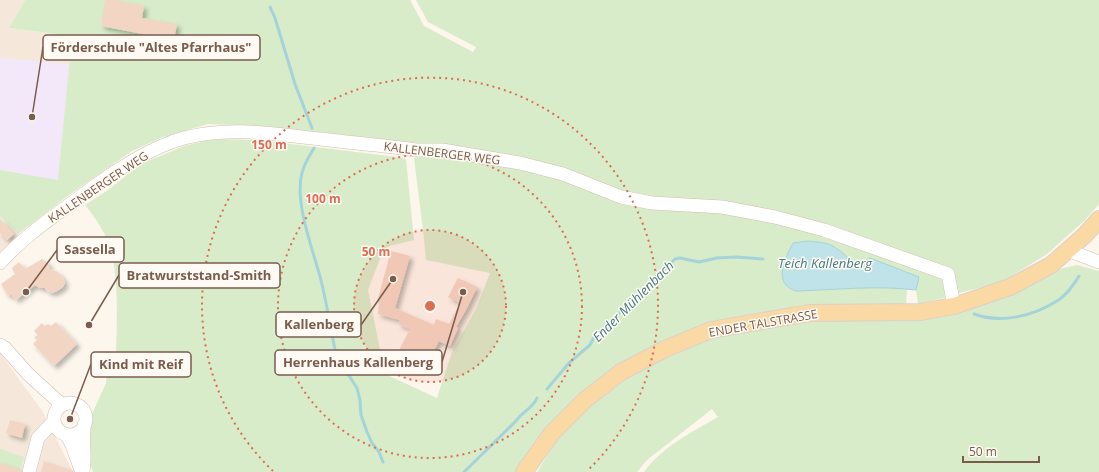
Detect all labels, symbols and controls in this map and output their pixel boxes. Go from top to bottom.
callout: Förderschule "Altes Pfarrhaus" [43,35,260,60]
text: Förderschule "Altes Pfarrhaus" [51,38,251,56]
text: 150 m [251,136,287,153]
street label: KALLENBERGER WEG [383,137,501,169]
street label: KALLENBERGER WEG [45,147,151,227]
text: 100 m [305,190,341,207]
callout: Sassella [57,237,124,262]
text: Sassella [64,240,116,258]
text: 50 m [362,243,390,260]
water label: Teich Kallenberg [778,254,873,272]
water label: Ender Mühlenbach [588,256,678,346]
callout: Bratwurststand-Smith [119,263,280,288]
text: Bratwurststand-Smith [127,266,271,284]
centre of rings [423,299,437,313]
street label: ENDER TALSTRASSE [707,305,819,341]
callout: Kallenberg [276,312,361,337]
text: Kallenberg [284,315,355,333]
callout: Herrenhaus Kallenberg [275,350,442,375]
callout: Kind mit Reif [91,352,191,377]
text: Herrenhaus Kallenberg [283,353,434,371]
text: Kind mit Reif [99,355,184,373]
scale bar [963,438,1039,464]
text: 50 m [969,443,997,460]

